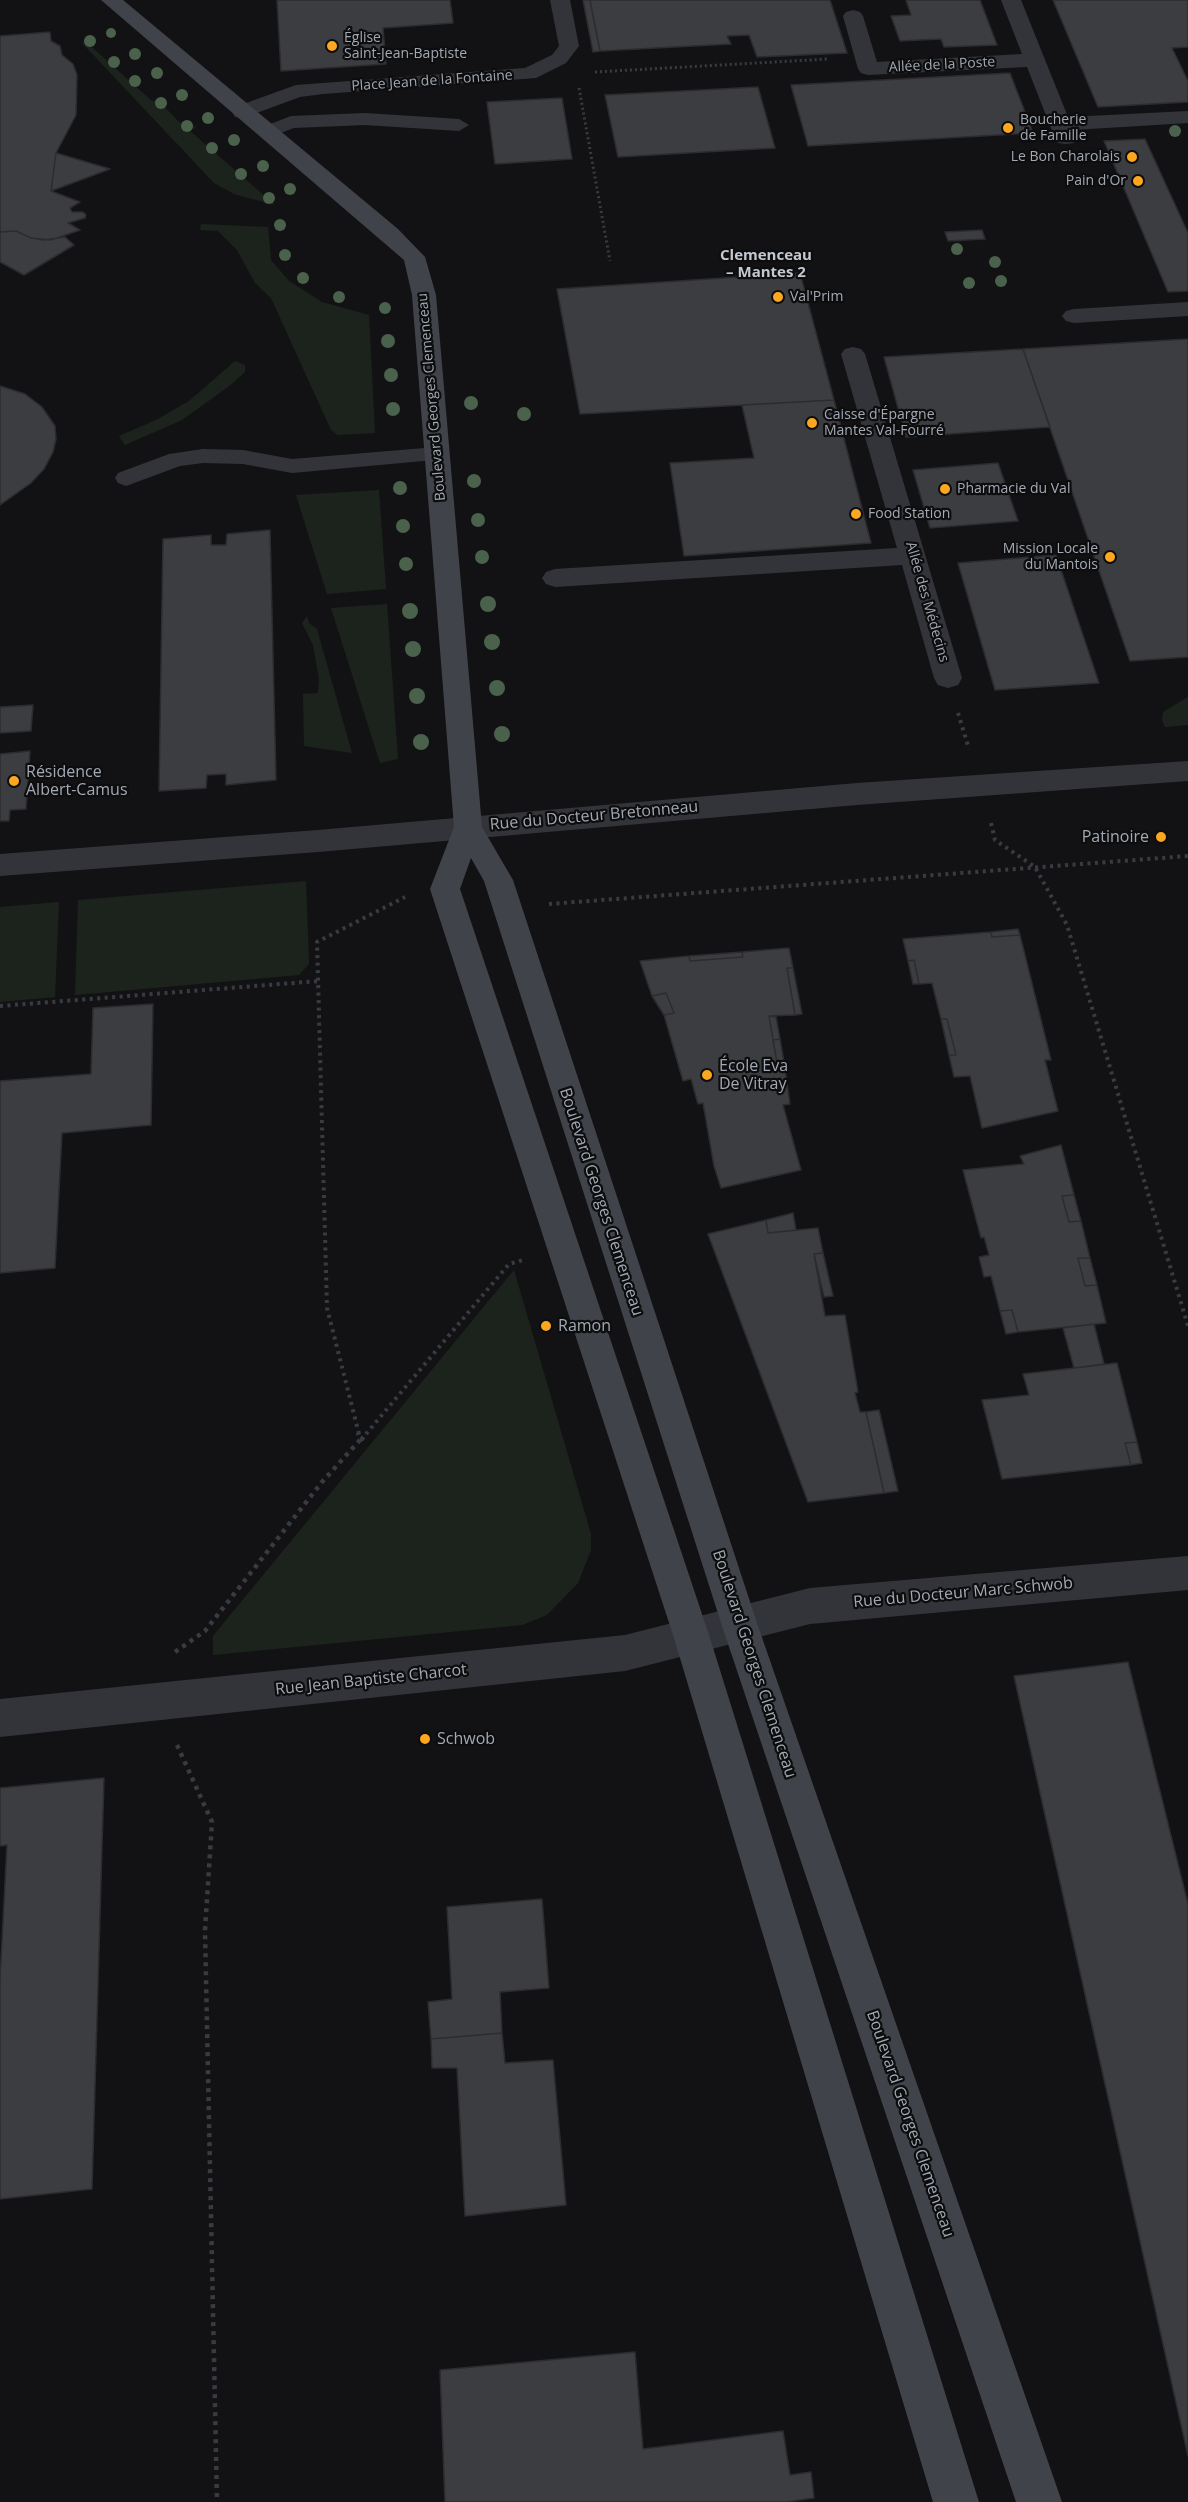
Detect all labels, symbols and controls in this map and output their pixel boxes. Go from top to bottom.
place label: Église Saint-Jean-Baptiste [344,30,467,62]
marker: Église Saint-Jean-Baptiste [325,39,339,53]
street label: Allée de la Poste [888,54,996,76]
street label: Place Jean de la Fontaine [351,67,513,95]
place label: Boucherie de Famille [1020,112,1086,144]
marker: Boucherie de Famille [1001,121,1015,135]
place label: Le Bon Charolais [1011,149,1120,165]
marker: Le Bon Charolais [1125,150,1139,164]
place label: Pain d'Or [1066,173,1126,189]
marker: Pain d'Or [1131,174,1145,188]
district label: Clemenceau – Mantes 2 [720,247,812,282]
place label: Val'Prim [790,289,843,305]
marker: Val'Prim [771,290,785,304]
street label: Boulevard Georges Clemenceau [415,292,449,502]
place label: Caisse d'Épargne Mantes Val-Fourré [824,407,944,440]
marker: Caisse d'Épargne Mantes Val-Fourré [805,416,819,430]
place label: Pharmacie du Val [957,481,1070,497]
marker: Pharmacie du Val [938,482,952,496]
place label: Food Station [868,506,950,522]
marker: Food Station [849,507,863,521]
street label: Allée des Médecins [902,540,952,664]
place label: Mission Locale du Mantois [1003,541,1098,574]
marker: Mission Locale du Mantois [1103,550,1117,564]
place label: Résidence Albert-Camus [26,762,128,800]
marker: Résidence Albert-Camus [7,774,21,788]
street label: Rue du Docteur Bretonneau [489,797,699,835]
place label: Patinoire [1082,827,1149,847]
marker: Patinoire [1154,830,1168,844]
place label: École Eva De Vitray [719,1056,788,1094]
marker: École Eva De Vitray [700,1068,714,1082]
street label: Boulevard Georges Clemenceau [555,1086,647,1318]
place label: Ramon [558,1316,611,1336]
marker: Ramon [539,1319,553,1333]
street label: Boulevard Georges Clemenceau [708,1548,800,1780]
street label: Rue du Docteur Marc Schwob [852,1574,1074,1612]
street label: Rue Jean Baptiste Charcot [274,1660,468,1700]
place label: Schwob [437,1729,495,1749]
marker: Schwob [418,1732,432,1746]
street label: Boulevard Georges Clemenceau [862,2008,958,2240]

